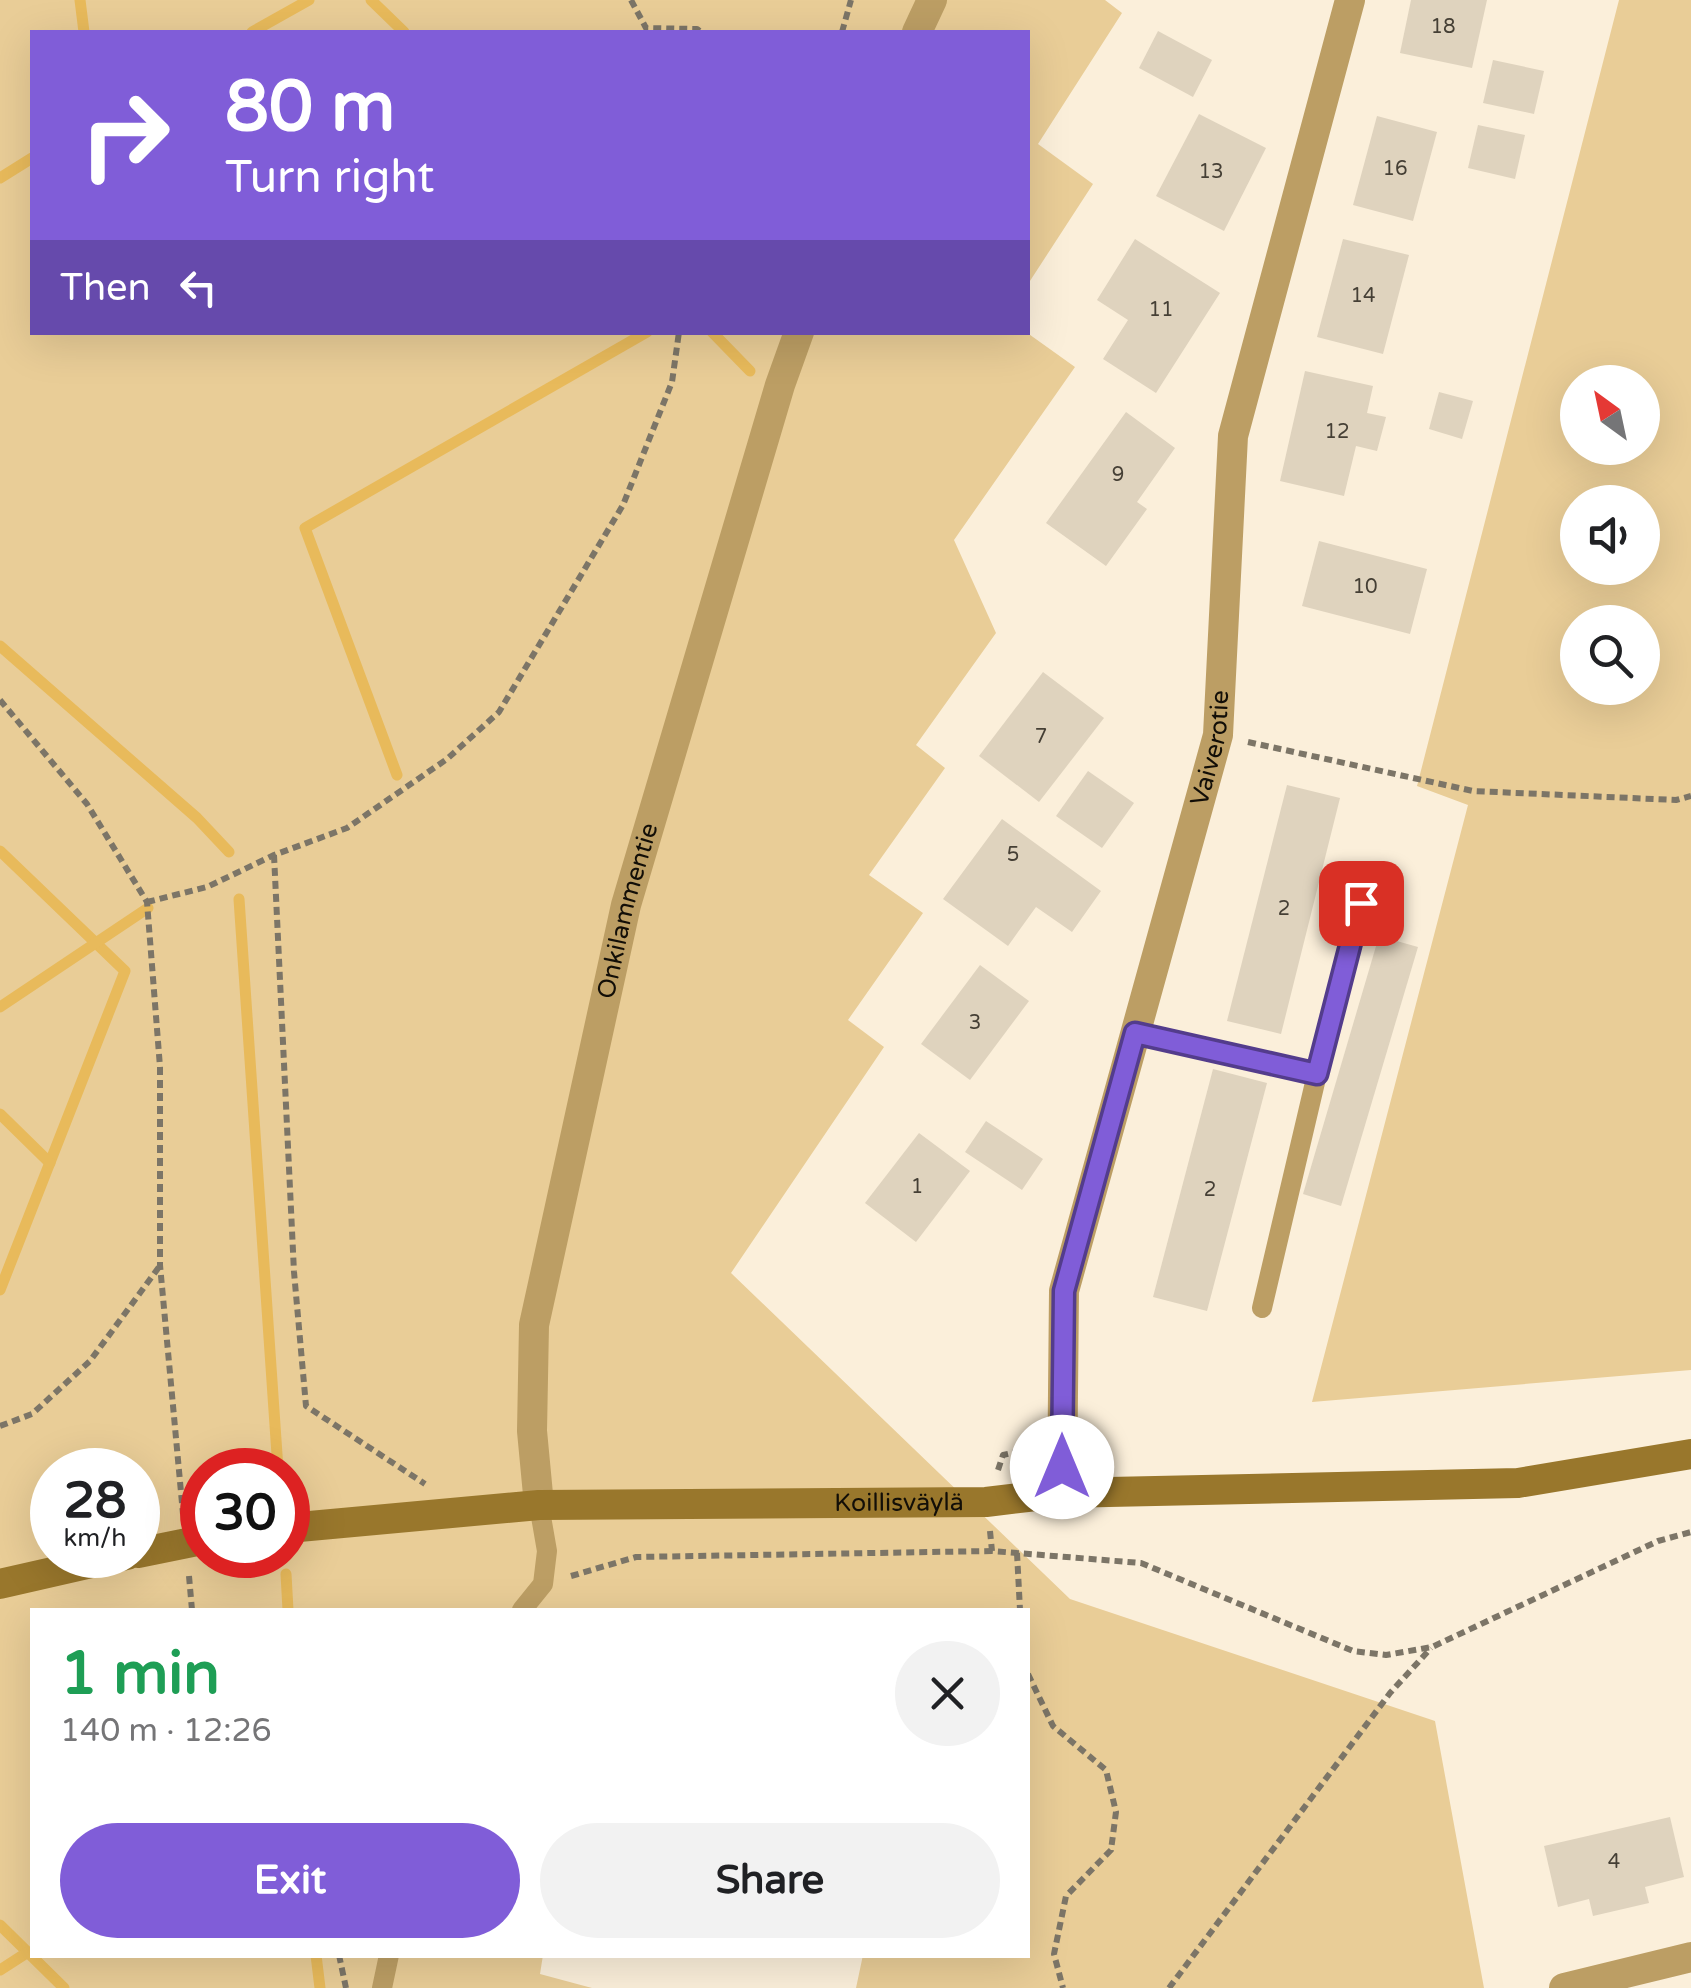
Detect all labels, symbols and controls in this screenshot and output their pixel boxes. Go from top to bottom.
house number: 18 [1430,15,1456,39]
text: 80 m [225,66,395,150]
icon: right [60,70,190,200]
text: Turn right [225,151,434,205]
house number: 16 [1382,157,1408,181]
house number: 13 [1198,160,1224,184]
icon: left [171,260,226,315]
text: Then [60,265,151,311]
house number: 14 [1350,284,1376,308]
house number: 11 [1148,298,1174,322]
north arrow [1560,365,1660,465]
map controls [1560,365,1660,705]
house number: 12 [1324,420,1350,444]
house number: 9 [1112,463,1124,487]
button: sound [1560,485,1660,585]
house number: 10 [1352,575,1378,599]
button: search [1560,605,1660,705]
street label: Vaiverotie [1184,689,1235,809]
house number: 7 [1035,725,1047,749]
street label: Onkilammentie [591,819,664,1002]
house number: 5 [1007,843,1019,867]
pin [1319,861,1404,946]
icon: arrive [1334,876,1389,931]
house number: 2 [1278,897,1290,921]
house number: 3 [969,1011,981,1035]
house number: 1 [911,1175,923,1199]
house number: 2 [1204,1178,1216,1202]
position arrow [1010,1415,1114,1519]
speed limit sign: 30 [180,1448,310,1578]
text: 28 [64,1471,126,1531]
street label: Koillisväylä [834,1487,964,1518]
text: km/h [64,1523,126,1553]
text: 1 min [60,1638,220,1710]
button: close [895,1641,1000,1746]
text: 140 m · 12:26 [60,1712,272,1750]
button: Exit [60,1823,520,1938]
button: Share [540,1823,1000,1938]
house number: 4 [1608,1850,1620,1874]

